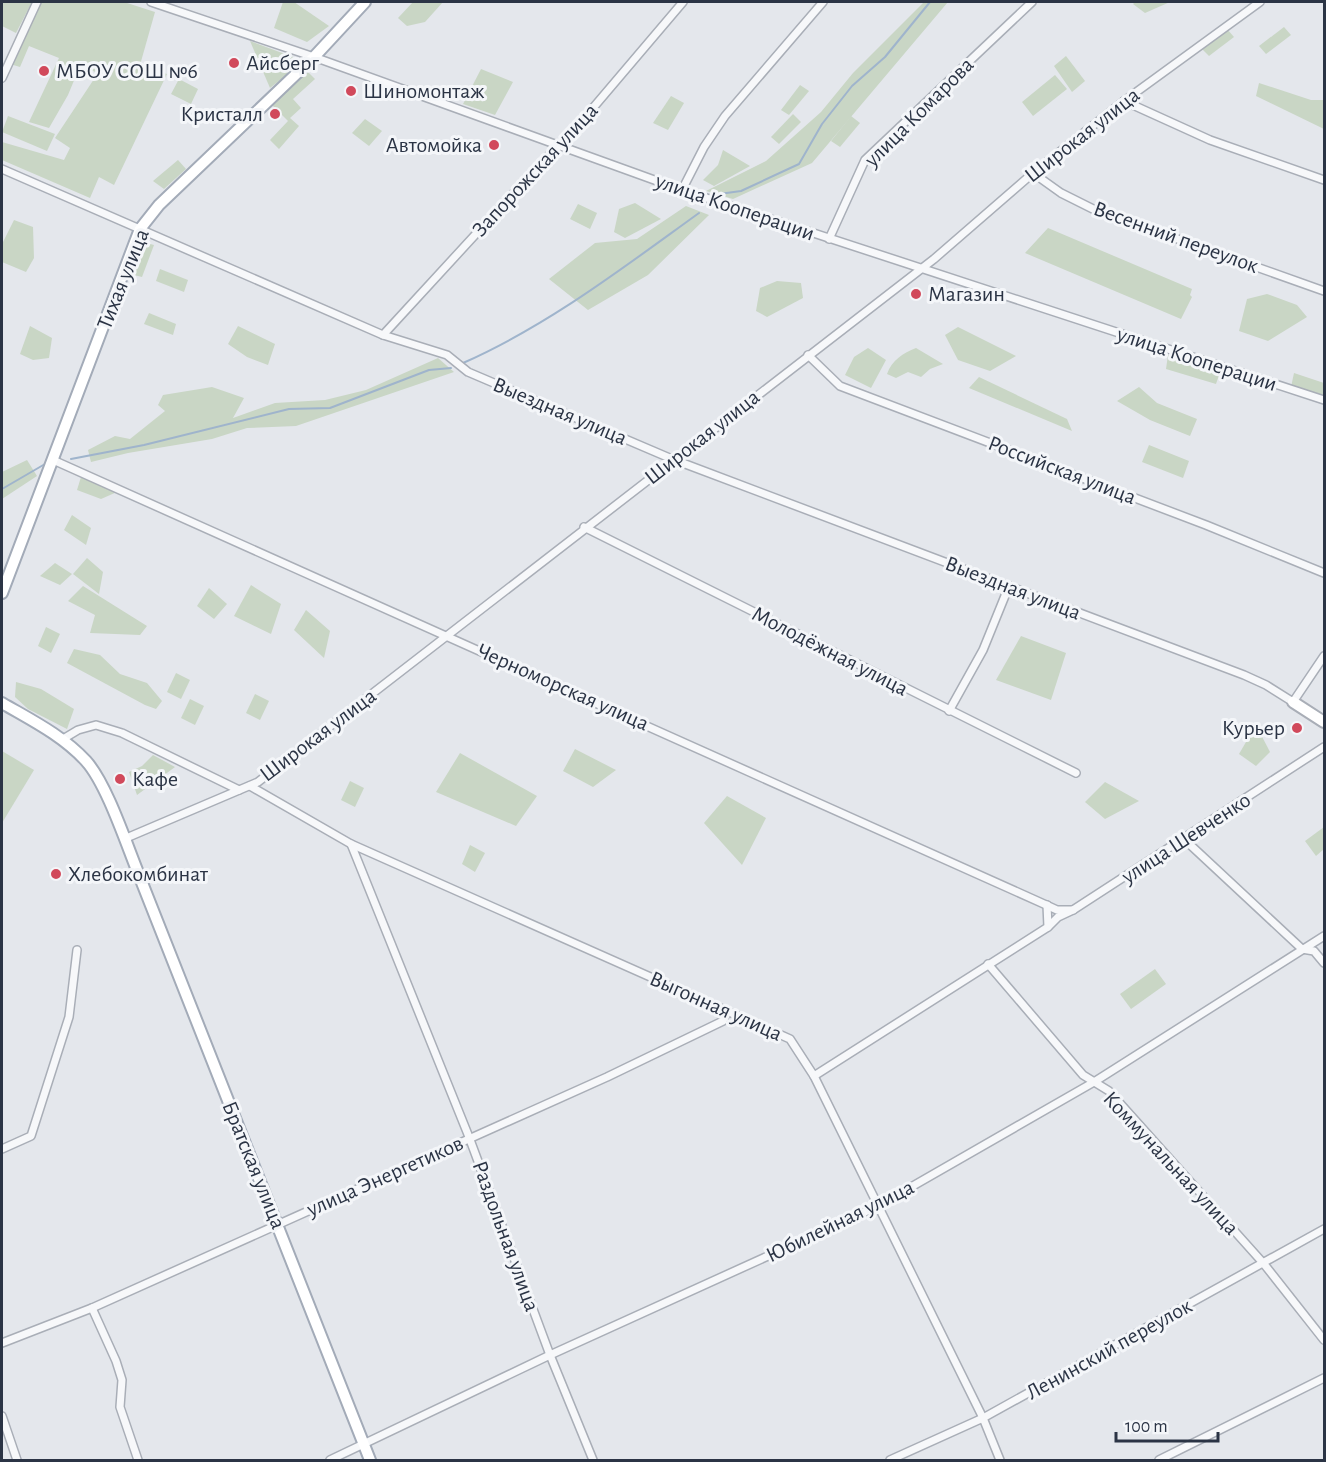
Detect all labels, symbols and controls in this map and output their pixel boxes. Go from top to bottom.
place label: Айсберг [246,52,319,74]
street label: улица Комарова [860,53,978,171]
marker: Айсберг [227,56,241,70]
place label: МБОУ СОШ №6 [56,60,198,82]
marker: МБОУ СОШ №6 [37,64,51,78]
place label: Шиномонтаж [363,80,485,102]
street label: Широкая улица [1020,83,1144,187]
marker: Шиномонтаж [344,84,358,98]
street label: Запорожская улица [468,99,602,241]
place label: Кристалл [180,103,263,125]
marker: Кристалл [268,107,282,121]
place label: Автомойка [386,134,482,156]
marker: Автомойка [487,138,501,152]
street label: улица Кооперации [652,169,817,245]
street label: Весенний переулок [1091,197,1261,277]
street label: Тихая улица [93,226,153,332]
place label: Магазин [928,283,1005,305]
marker: Магазин [909,287,923,301]
street label: улица Кооперации [1113,322,1280,395]
street label: Выездная улица [490,373,630,449]
street label: Широкая улица [640,385,764,489]
street label: Российская улица [985,432,1139,508]
street label: Выездная улица [942,552,1084,624]
street label: Молодёжная улица [748,602,912,700]
street label: Черноморская улица [474,639,652,735]
street label: Широкая улица [256,684,380,786]
place label: Курьер [1222,717,1285,739]
marker: Курьер [1290,721,1304,735]
place label: Кафе [132,768,178,790]
marker: Кафе [113,772,127,786]
street label: улица Шевченко [1117,788,1254,888]
place label: Хлебокомбинат [68,863,209,885]
marker: Хлебокомбинат [49,867,63,881]
street label: Выгонная улица [646,967,786,1045]
street label: Коммунальная улица [1099,1087,1243,1239]
street label: Братская улица [218,1098,290,1232]
street label: улица Энергетиков [303,1132,466,1221]
street label: Раздольная улица [469,1158,543,1314]
street label: Юбилейная улица [763,1176,917,1266]
street label: Ленинский переулок [1023,1294,1195,1404]
scale bar [1116,1405,1218,1443]
text: 100 m [1125,1418,1168,1436]

